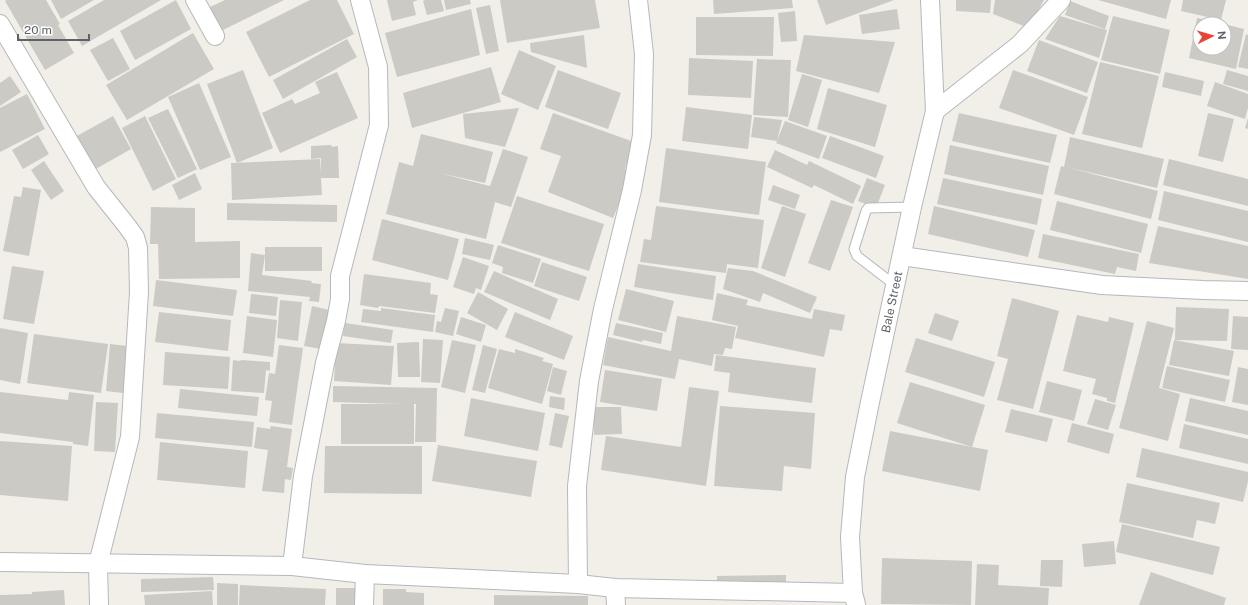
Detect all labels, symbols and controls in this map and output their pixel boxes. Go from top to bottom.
scale bar [18,16,89,42]
north arrow [1192,16,1232,56]
text: 20 m [24,23,52,37]
text: N [1216,30,1228,40]
street label: Bale Street [879,270,905,334]

